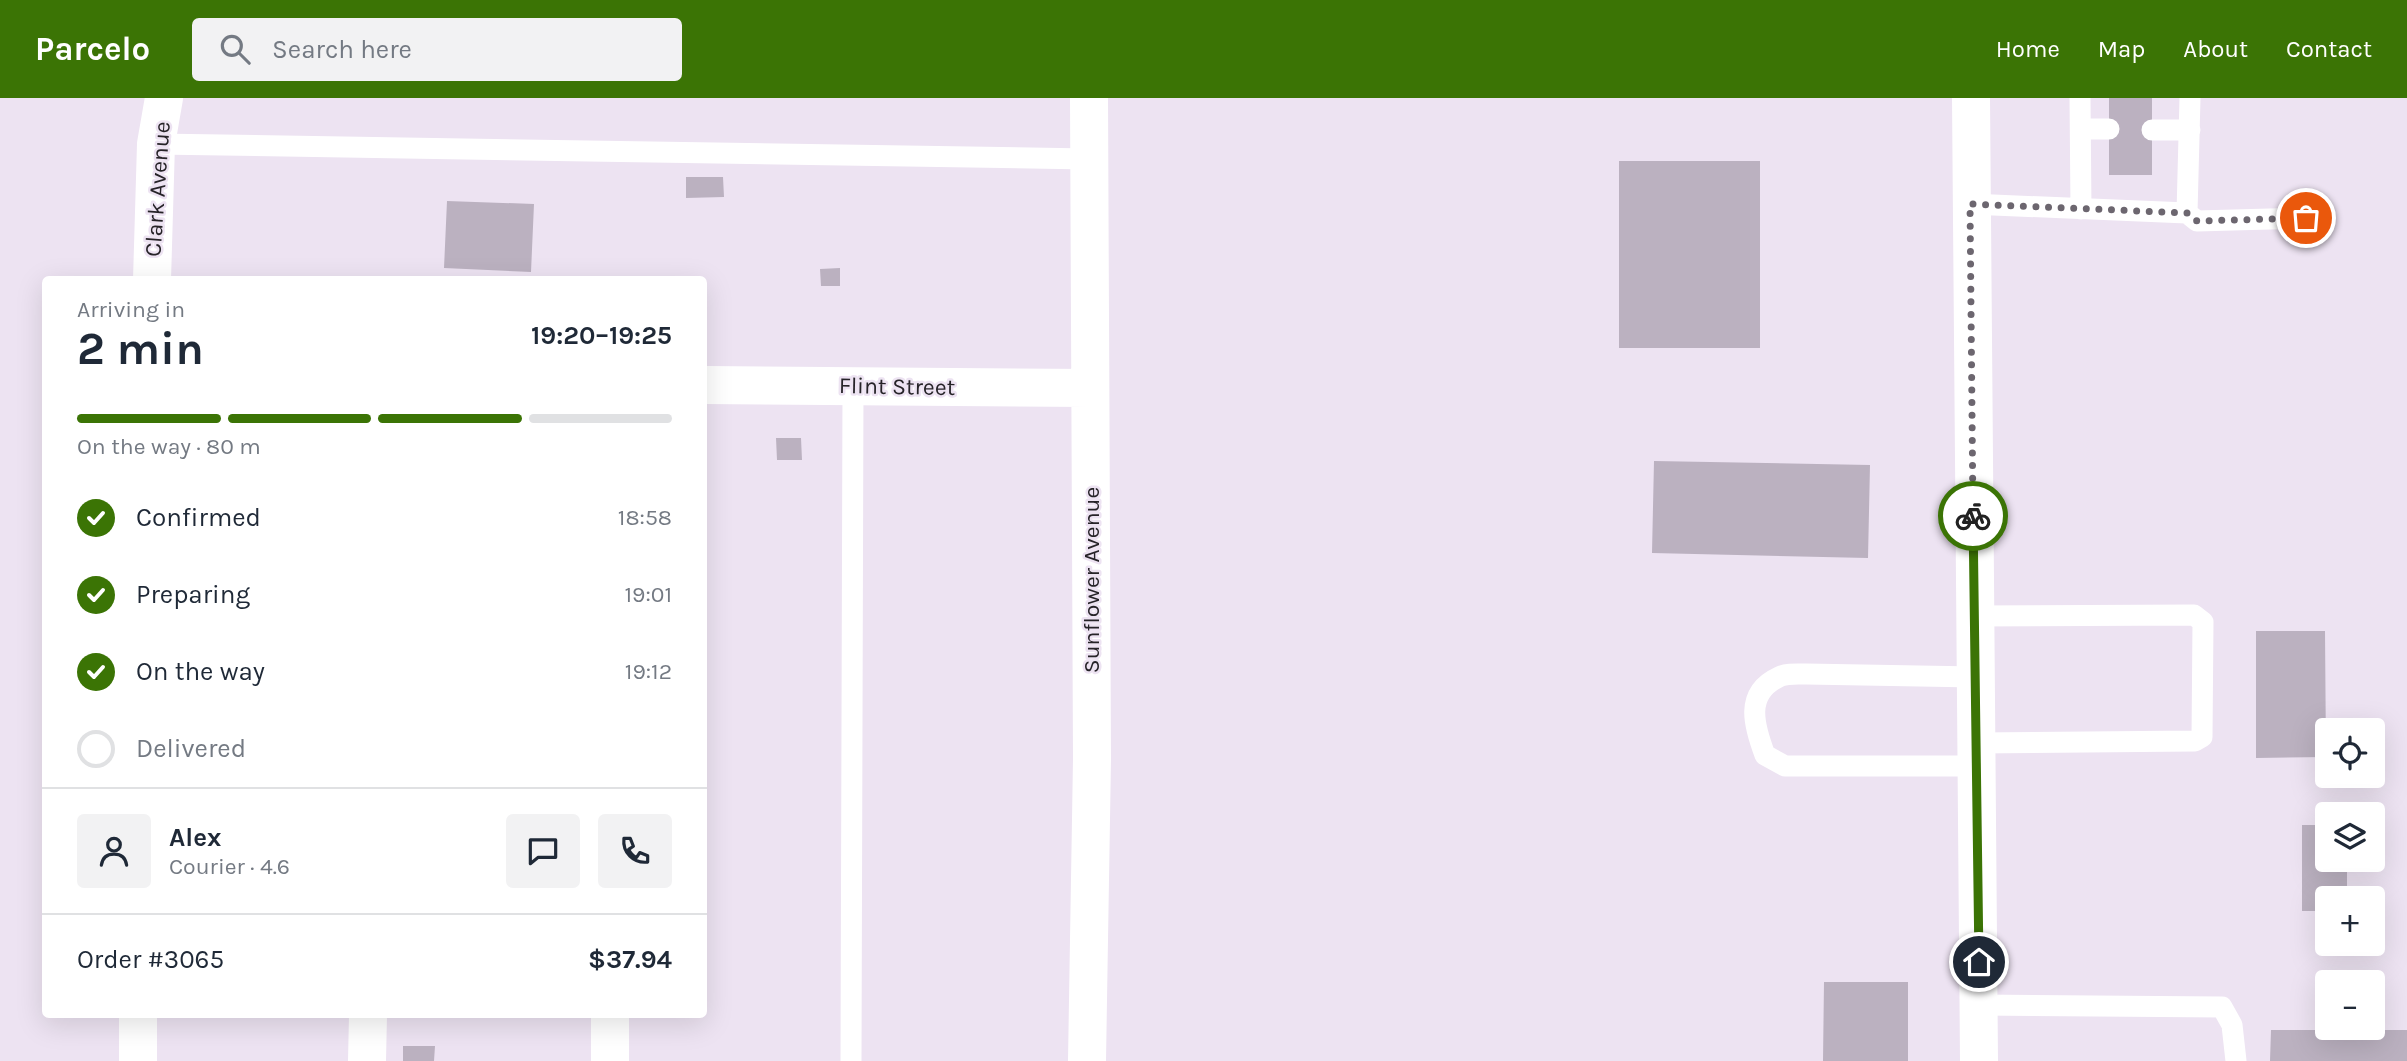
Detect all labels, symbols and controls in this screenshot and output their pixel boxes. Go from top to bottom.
search box [192,18,682,81]
text: Parcelo [35,30,150,68]
icon: search [216,30,254,68]
text: Search here [272,34,412,65]
text: Home [1996,35,2060,63]
text: Map [2098,35,2145,63]
text: About [2183,35,2248,63]
text: Contact [2286,35,2372,63]
street label: Clark Avenue [139,120,176,258]
pin [2276,188,2336,248]
icon: bag [2287,199,2325,237]
text: Arriving in [77,296,185,323]
text: 19:20–19:25 [531,320,672,351]
text: 2 min [77,322,204,376]
street label: Flint Street [839,372,956,401]
text: On the way · 80 m [77,433,261,460]
courier [1938,481,2008,551]
street label: Sunflower Avenue [1078,487,1105,673]
icon: bike [1954,497,1992,535]
icon: check [77,499,115,537]
text: Confirmed [136,502,261,533]
text: 18:58 [618,504,672,531]
icon: check [77,576,115,614]
text: Preparing [136,579,250,610]
text: 19:01 [625,581,672,608]
icon: check [77,653,115,691]
text: On the way [136,656,265,687]
text: 19:12 [625,658,672,685]
map controls [2315,718,2385,1040]
button: locate [2315,718,2385,788]
text: Delivered [136,733,246,764]
button: layers [2315,802,2385,872]
button: person [77,814,151,888]
button: chat [506,814,580,888]
button: phone [598,814,672,888]
text: Alex [169,822,221,853]
text: Courier · 4.6 [169,853,290,880]
button: + [2315,886,2385,956]
pin [1949,932,2009,992]
icon: home [1960,943,1998,981]
text: Order #3065 [77,944,224,975]
text: $37.94 [588,944,672,975]
button: − [2315,970,2385,1040]

